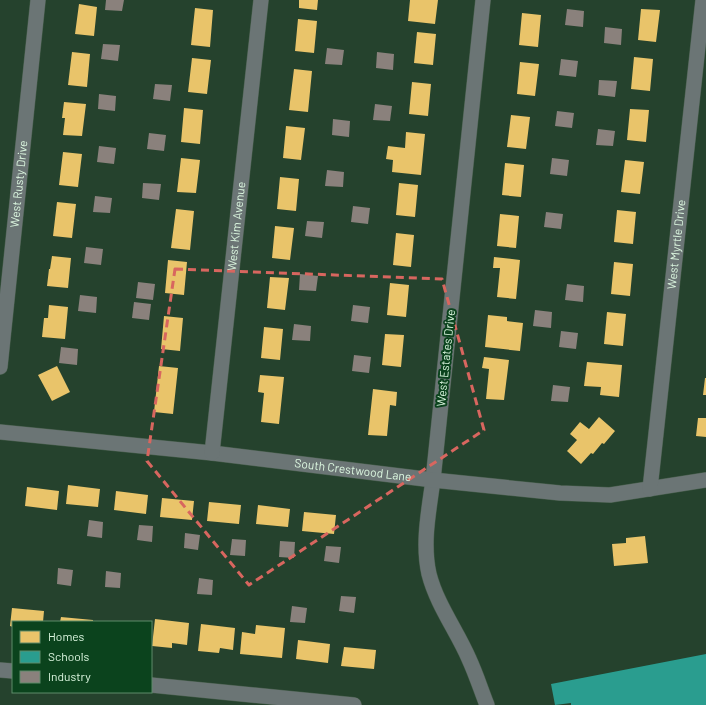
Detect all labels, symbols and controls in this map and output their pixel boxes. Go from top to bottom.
street label: West Rusty Drive [6,140,29,228]
street label: West Kim Avenue [224,181,247,272]
street label: West Myrtle Drive [664,199,687,290]
street label: West Estates Drive [433,309,457,407]
street label: South Crestwood Lane [294,455,412,483]
legend [12,621,152,693]
text: Homes [48,629,85,643]
text: Schools [48,649,89,663]
text: Industry [48,669,91,683]

